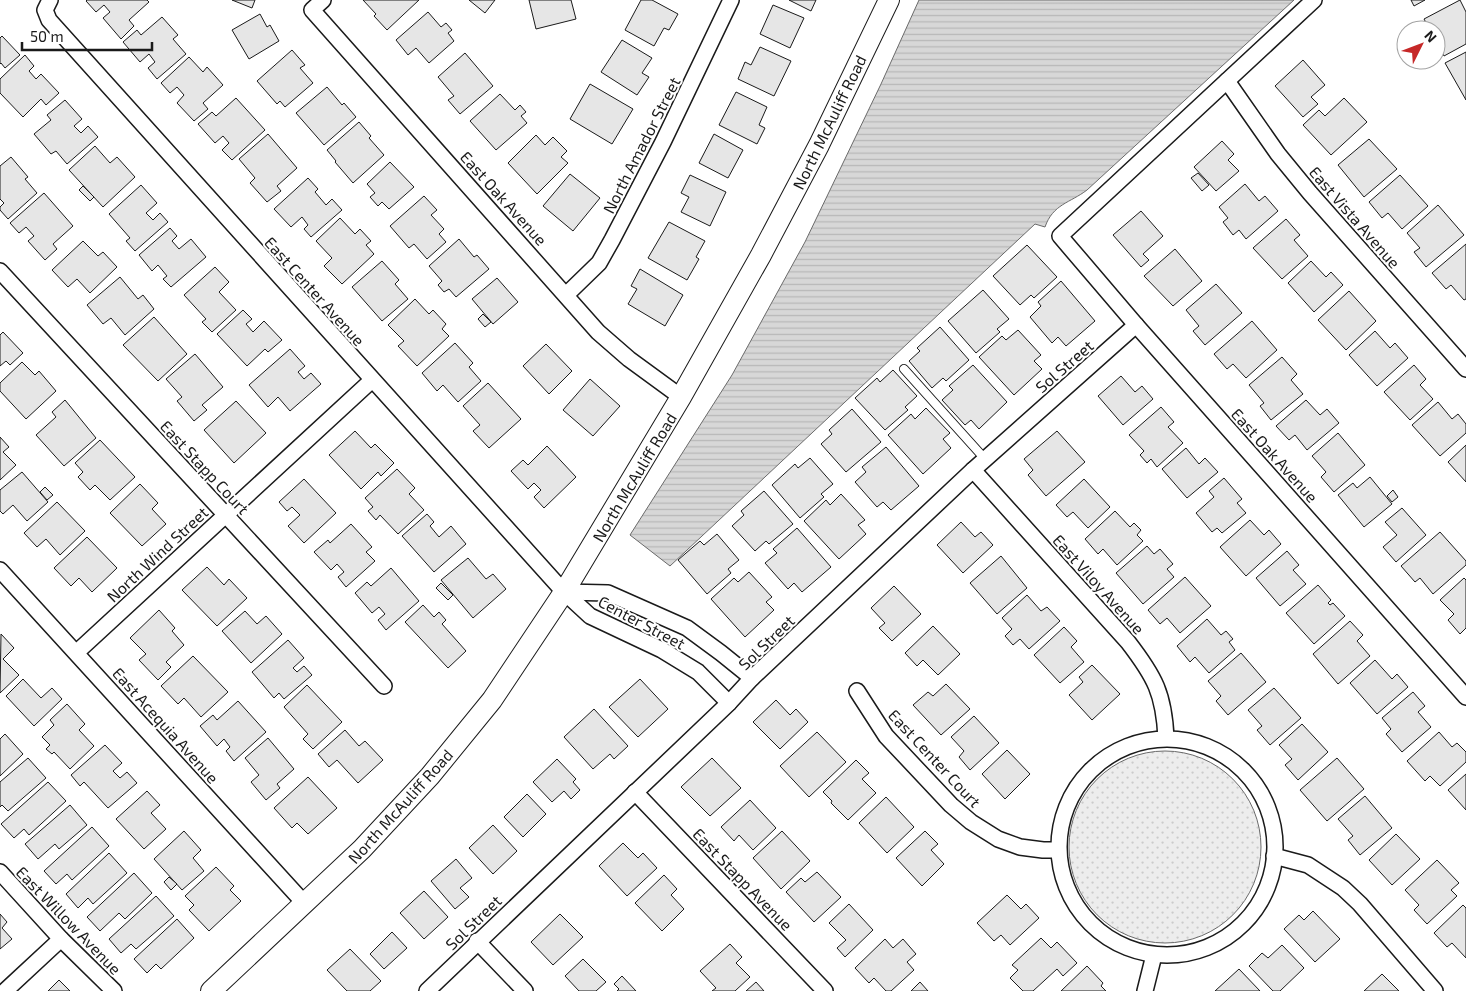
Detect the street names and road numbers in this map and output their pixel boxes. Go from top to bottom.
street label: North McAuliff Road [788,52,870,192]
street label: North Amador Street [598,74,684,216]
street label: East Oak Avenue [457,147,551,249]
street label: East Vista Avenue [1306,162,1404,272]
street label: East Center Avenue [261,233,369,349]
street label: Sol Street [1031,336,1097,396]
street label: East Oak Avenue [1228,404,1322,506]
street label: North McAuliff Road [588,409,680,545]
street label: East Stapp Court [157,416,253,518]
street label: North Wind Street [103,502,211,606]
street label: East Viloy Avenue [1049,530,1149,638]
street label: Center Street [595,591,689,653]
street label: Sol Street [734,611,798,673]
street label: East Acequia Avenue [109,663,223,787]
street label: East Center Court [885,705,985,811]
street label: North McAuliff Road [344,745,456,867]
street label: East Stapp Avenue [689,824,797,934]
street label: East Willow Avenue [13,862,125,978]
street label: Sol Street [441,891,505,953]

